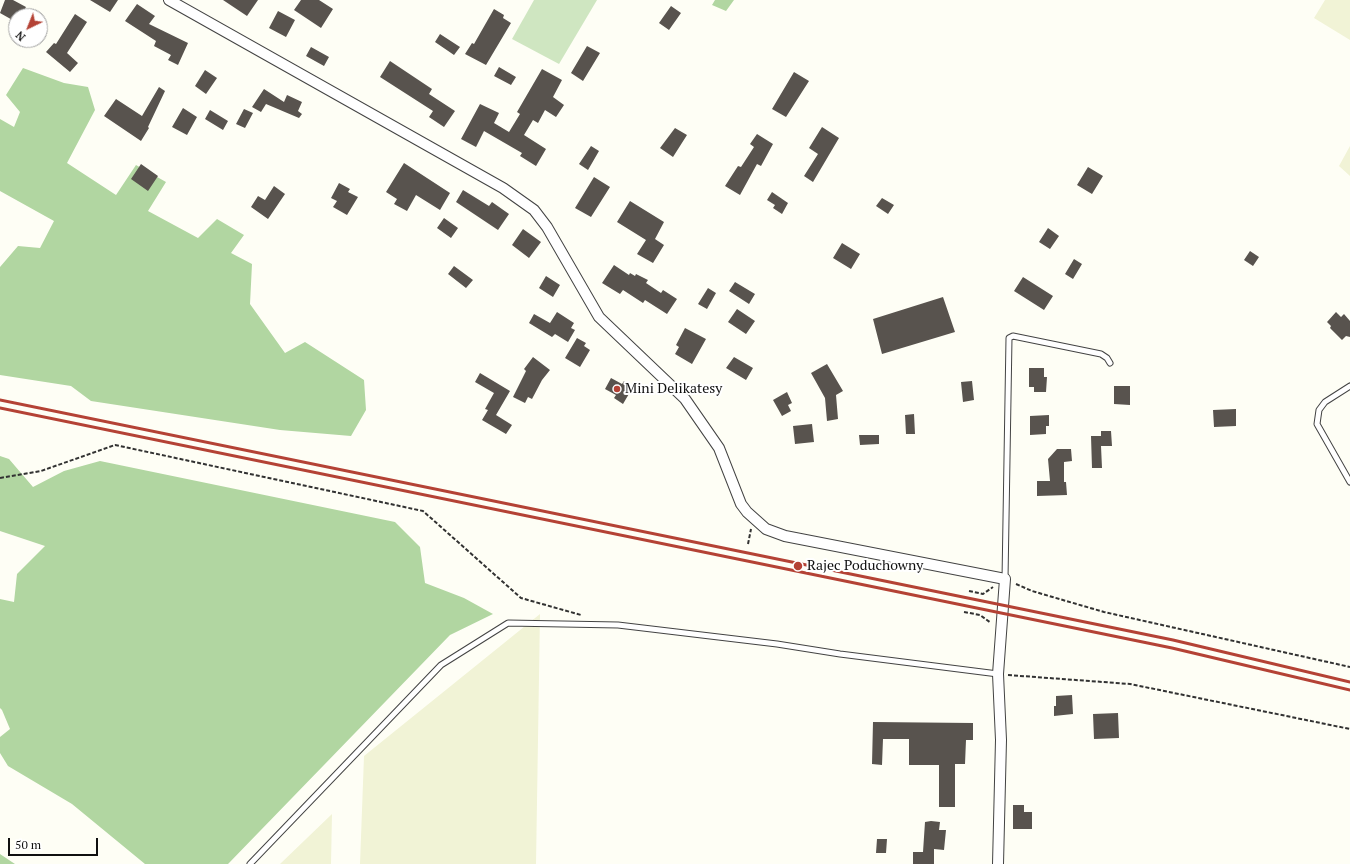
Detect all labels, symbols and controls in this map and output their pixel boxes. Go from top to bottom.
north arrow [8,8,48,48]
text: N [13,28,28,44]
place label: Mini Delikatesy [625,381,722,397]
marker: Mini Delikatesy [612,384,622,394]
place label: Rajec Poduchowny [807,558,923,574]
marker: Rajec Poduchowny [792,560,804,572]
scale bar [10,830,100,856]
text: 50 m [15,837,41,852]

